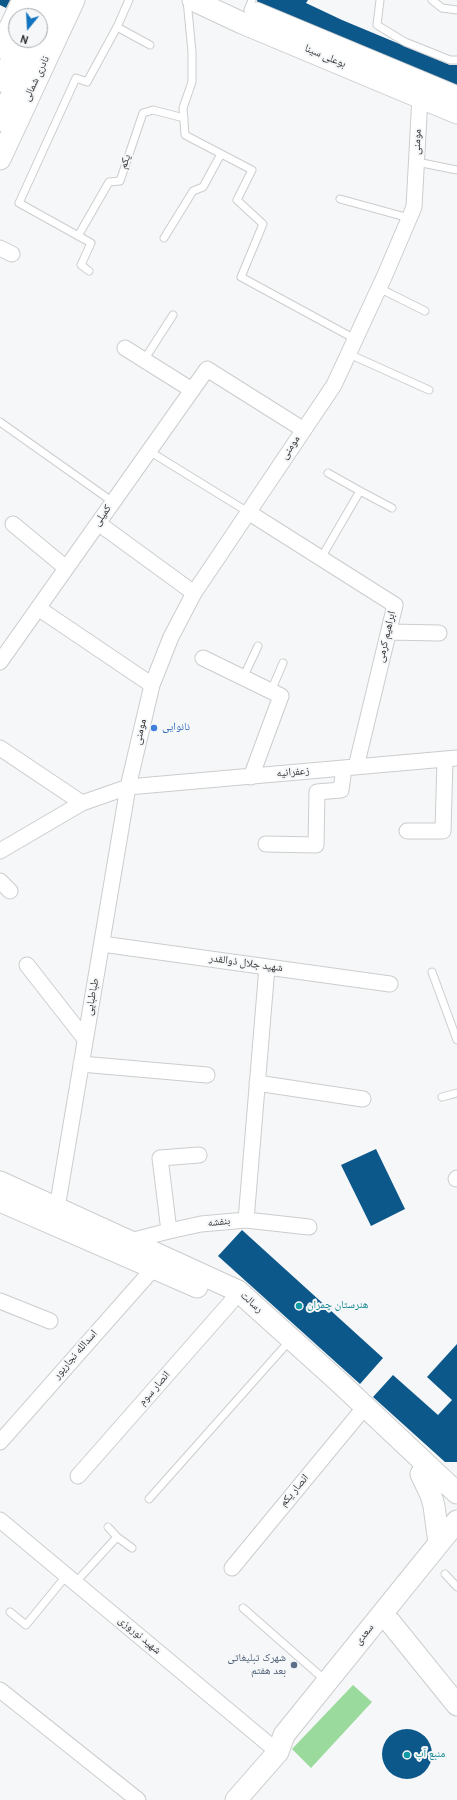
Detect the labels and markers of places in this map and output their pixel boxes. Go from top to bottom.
place label: نانوایی [162,721,190,735]
marker: نانوایی [149,723,159,733]
place label: هنرستان چمران [307,1299,368,1313]
marker: هنرستان چمران [294,1301,304,1311]
place label: شهرک تبلیغاتی بعد هفتم [227,1652,286,1678]
marker: شهرک تبلیغاتی بعد هفتم [289,1660,299,1670]
place label: منبع آب [415,1748,445,1762]
marker: منبع آب [402,1750,412,1760]

